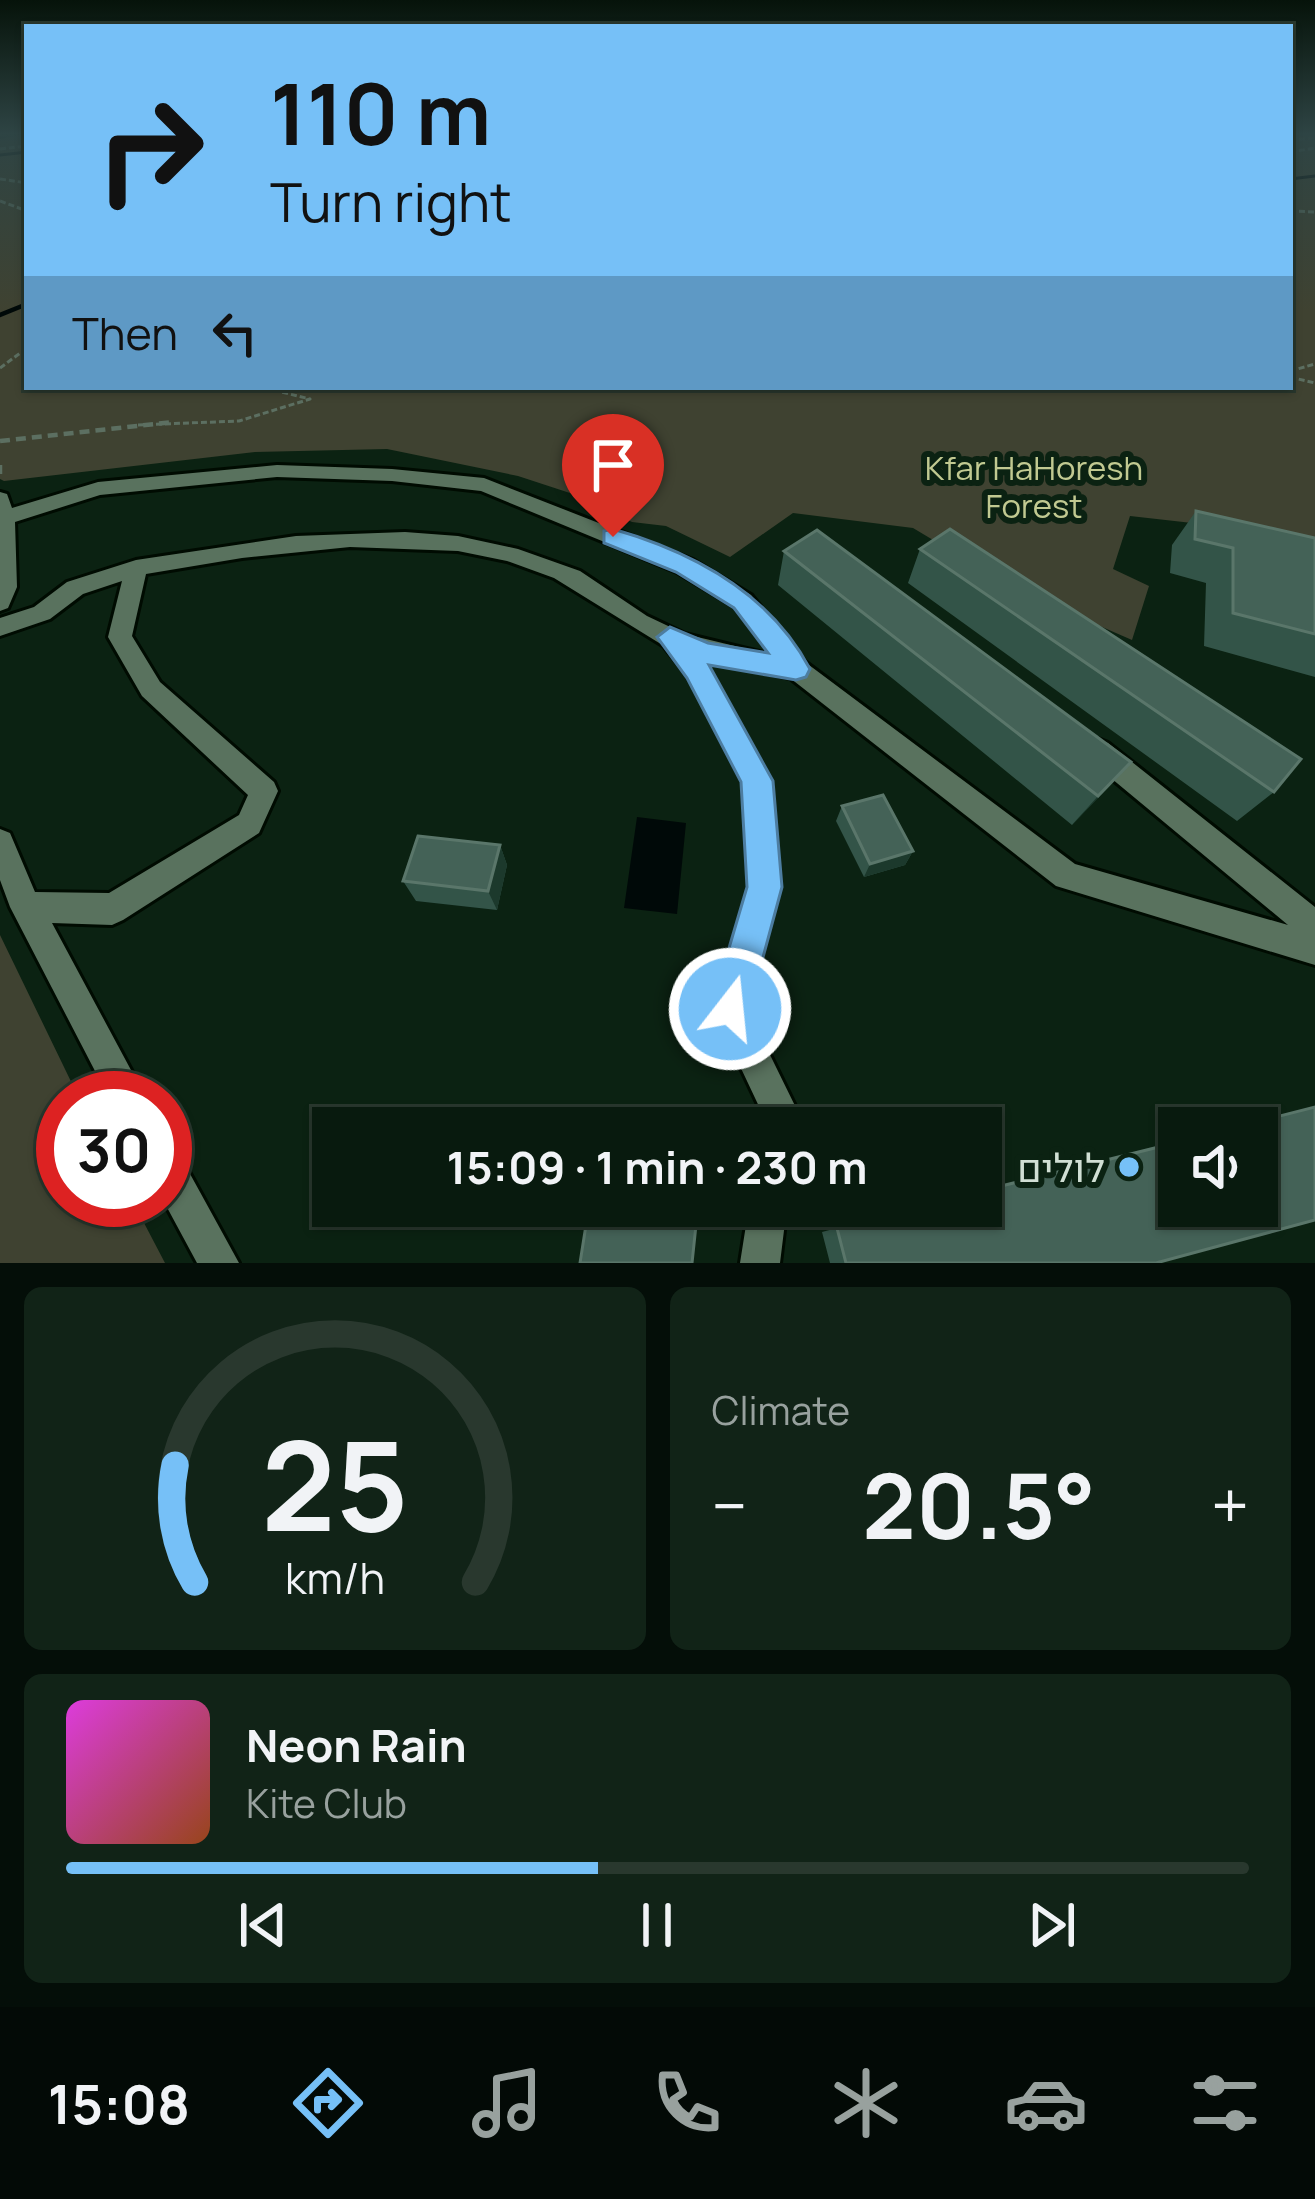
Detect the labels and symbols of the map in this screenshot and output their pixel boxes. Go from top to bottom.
pin [562,414,664,537]
park label: Kfar HaHoresh Forest [925,445,1143,528]
position arrow [667,946,793,1072]
speed limit sign: 30 [36,1071,192,1227]
place label: לולים [1017,1140,1105,1194]
marker: לולים [1116,1154,1142,1180]

